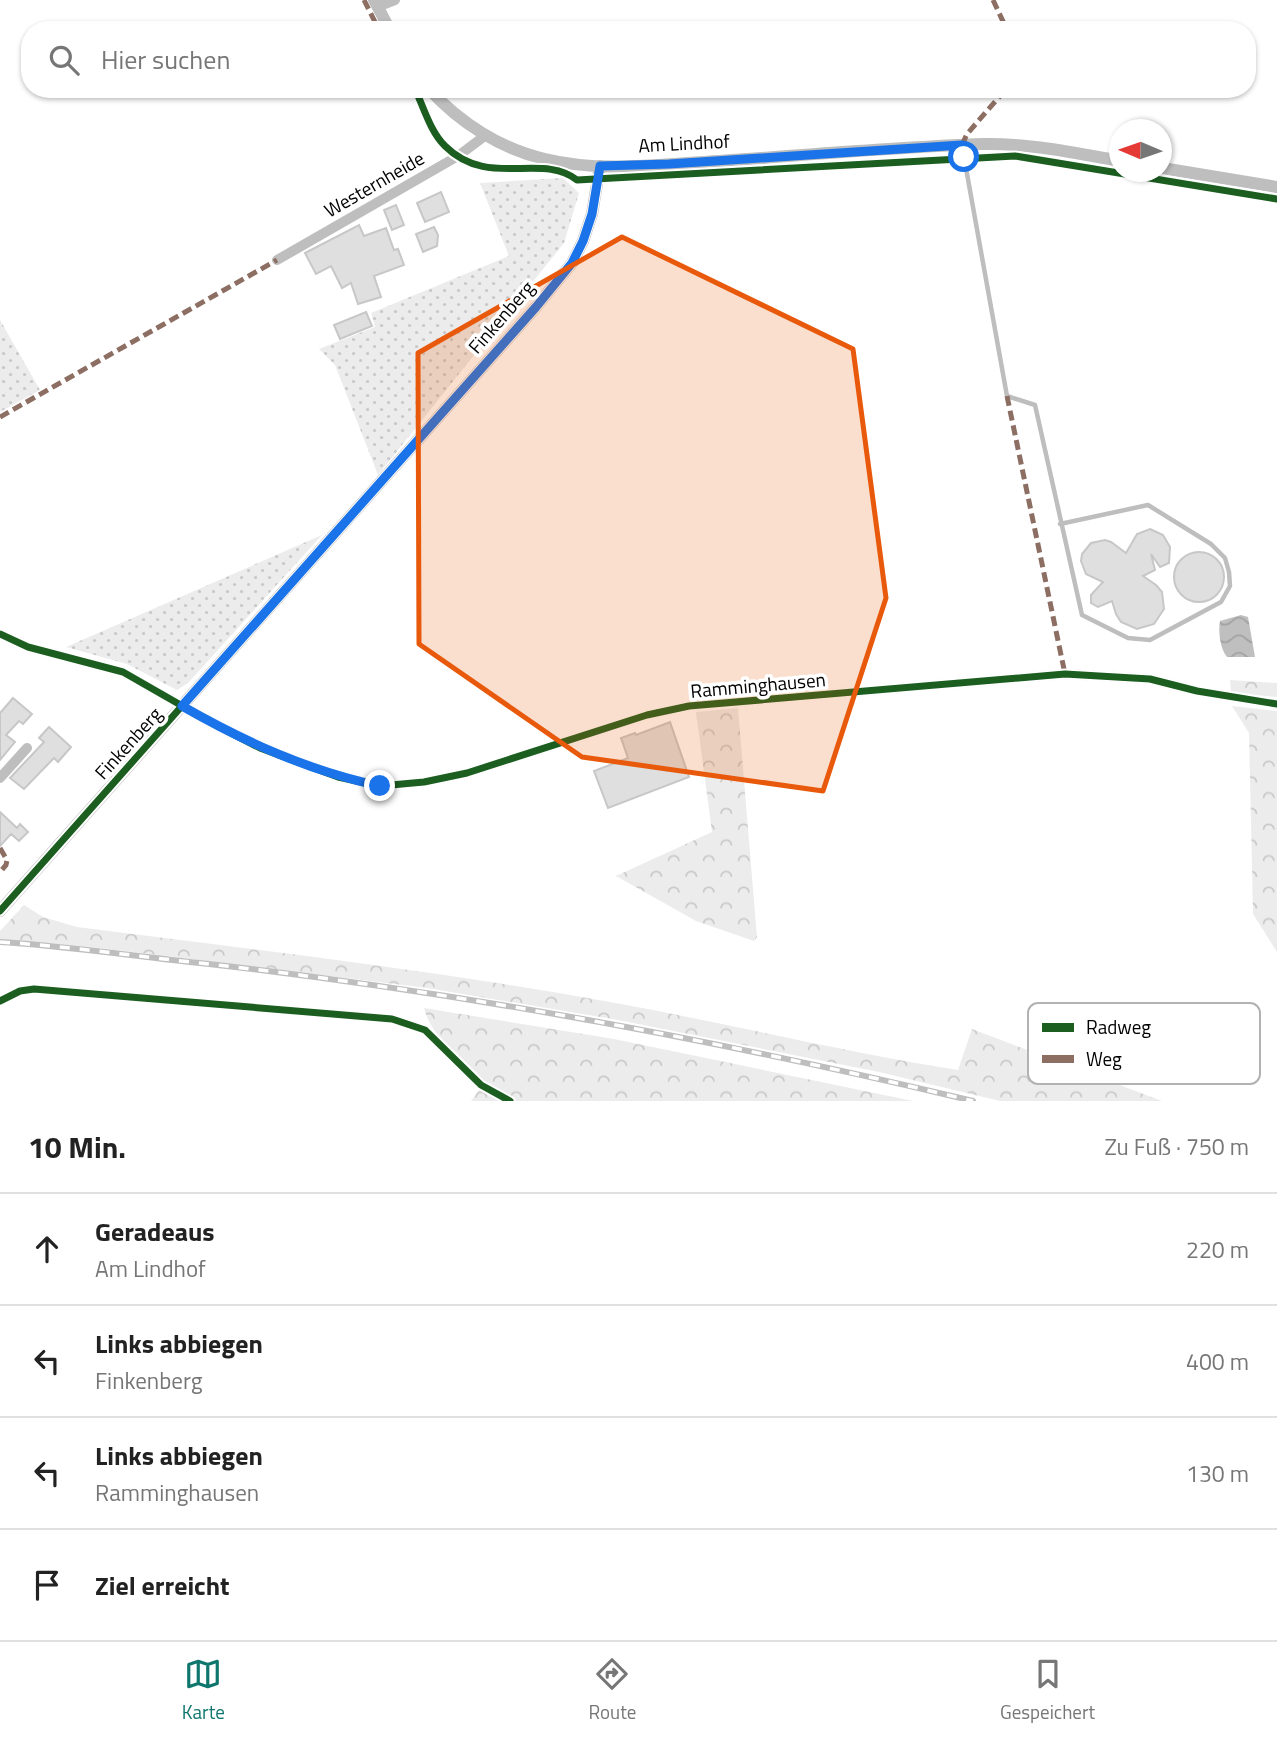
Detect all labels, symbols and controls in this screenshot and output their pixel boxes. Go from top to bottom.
search box [21,21,1256,98]
text: Hier suchen [101,40,230,79]
icon: search [45,41,83,79]
north arrow [1109,119,1172,182]
street label: Am Lindhof [638,126,731,159]
route start [948,141,979,172]
street label: Westernheide [318,143,429,224]
street label: Finkenberg [461,273,541,360]
street label: Ramminghausen [689,664,827,705]
street label: Finkenberg [87,700,168,785]
route end [364,770,395,801]
legend [1028,1003,1260,1084]
text: Radweg [1086,1012,1151,1041]
text: Weg [1086,1044,1122,1073]
text: 10 Min. [28,1124,126,1170]
text: Zu Fuß · 750 m [1105,1129,1249,1164]
text: Geradeaus [95,1212,215,1251]
icon: ahead [28,1230,66,1268]
text: 220 m [1186,1232,1249,1267]
text: Am Lindhof [95,1251,206,1286]
text: Links abbiegen [95,1324,263,1363]
icon: left [28,1342,66,1380]
text: 400 m [1186,1344,1249,1379]
text: Finkenberg [95,1363,203,1398]
text: Links abbiegen [95,1436,263,1475]
icon: left [28,1454,66,1492]
text: 130 m [1186,1456,1249,1491]
text: Ramminghausen [95,1475,259,1510]
icon: arrive [28,1566,66,1604]
text: Ziel erreicht [95,1566,230,1605]
tab: Karte [182,1655,225,1726]
tab: Route [588,1655,636,1726]
tab: Gespeichert [1000,1655,1095,1726]

